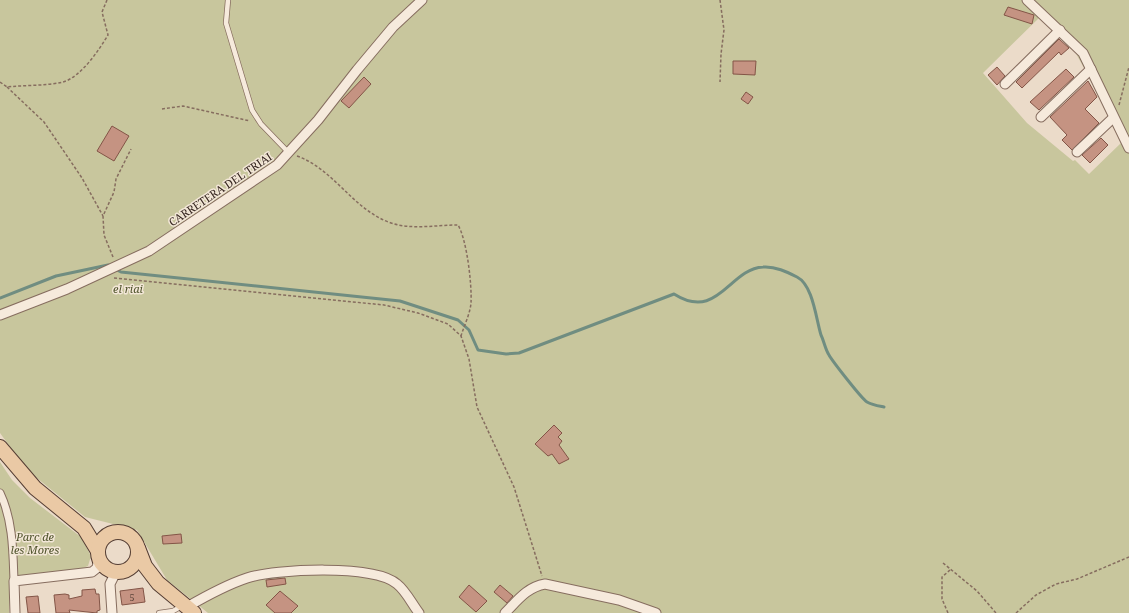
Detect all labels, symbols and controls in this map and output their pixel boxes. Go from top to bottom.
street label: CARRETERA DEL TRIAI [165,149,275,229]
park label: el riai [113,281,144,296]
park label: Parc de les Mores [11,529,59,557]
house number: 5 [129,591,135,604]

